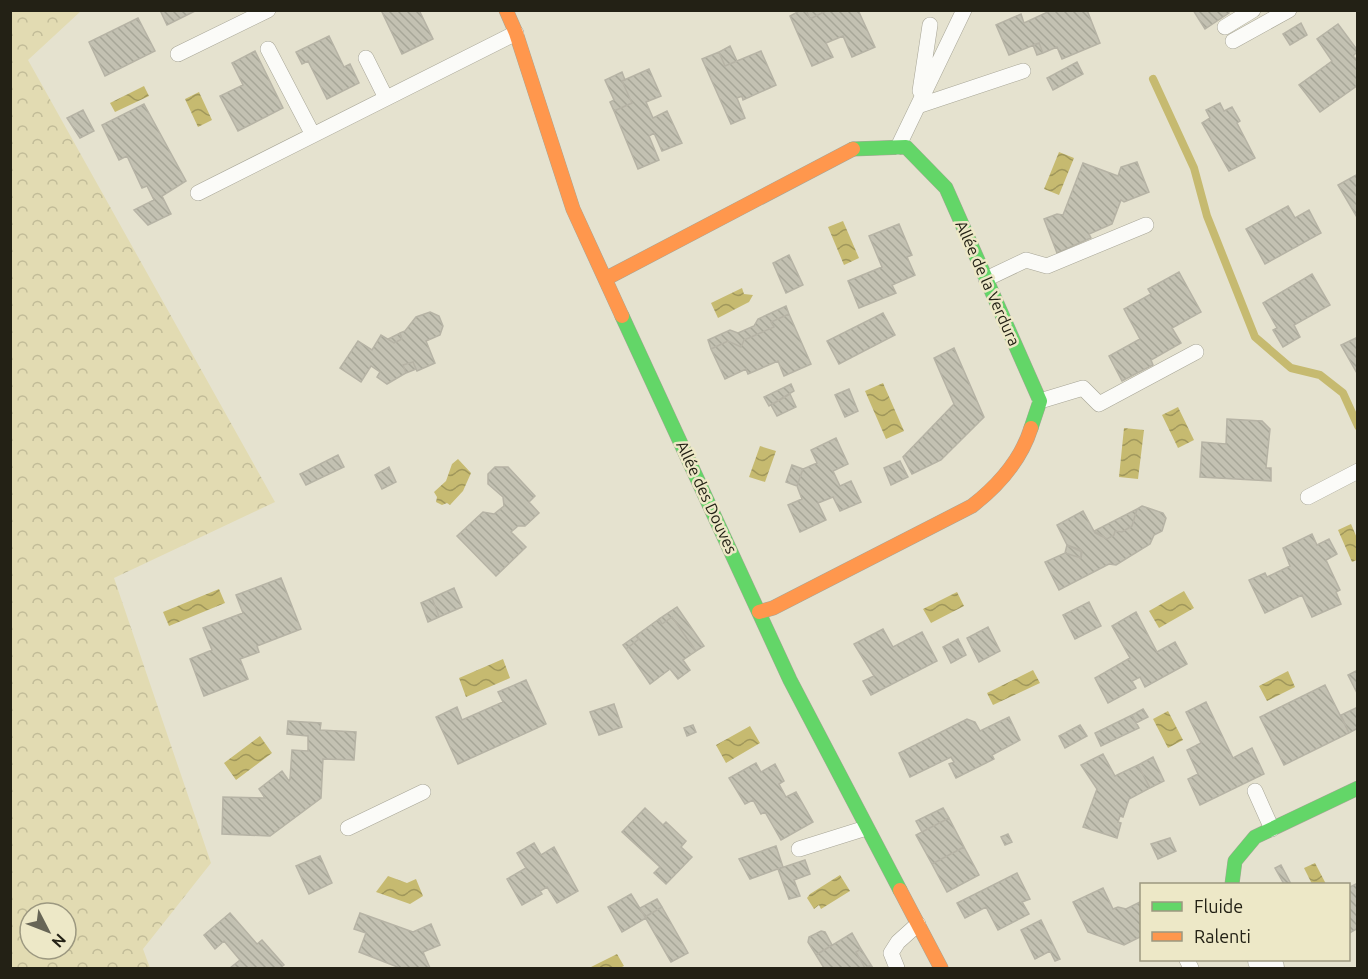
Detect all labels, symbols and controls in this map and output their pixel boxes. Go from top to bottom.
street label: Allée de la Verdura [952,218,1024,348]
street label: Allée des Douves [673,438,741,556]
legend [1140,883,1350,961]
text: Fluide [1194,896,1243,916]
north arrow [18,901,78,961]
text: Ralenti [1194,926,1251,946]
text: N [48,931,70,951]

